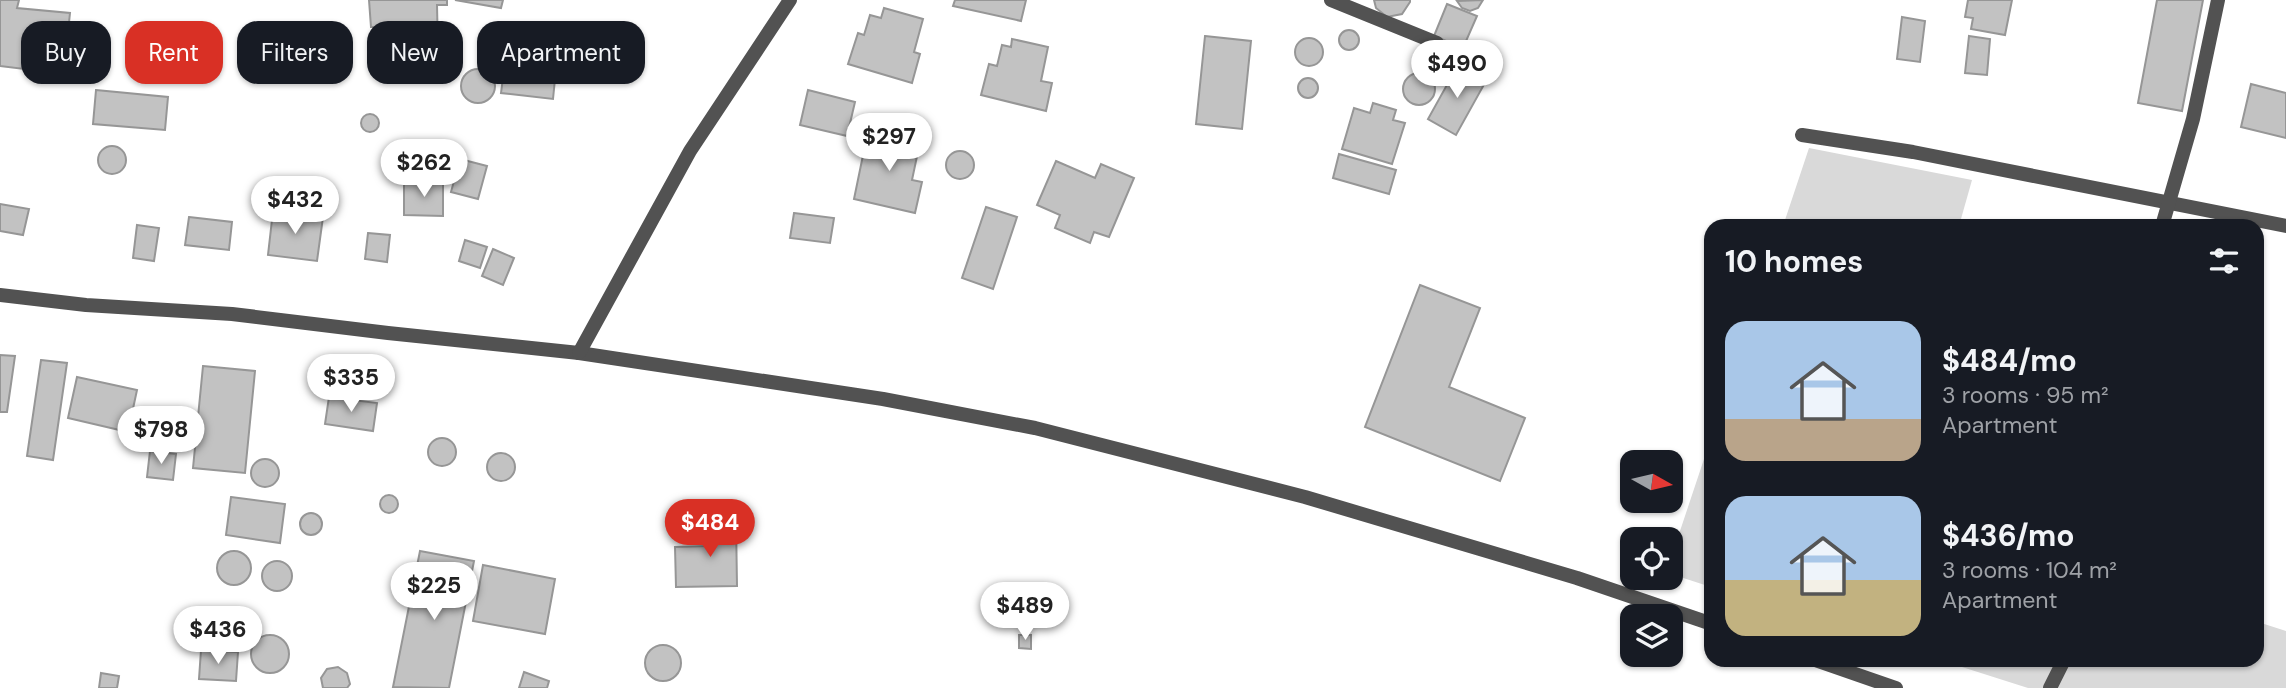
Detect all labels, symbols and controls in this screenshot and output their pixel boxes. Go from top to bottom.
chip: Buy [21,21,111,84]
chip: Rent [125,21,223,84]
chip: Filters [237,21,353,84]
chip: New [367,21,463,84]
chip: Apartment [477,21,645,84]
pin: $490 [1416,41,1498,100]
text: $490 [1427,48,1487,78]
pin: $297 [848,114,930,173]
text: $297 [862,121,916,151]
pin: $262 [383,140,465,199]
text: $262 [397,147,451,177]
pin: $432 [254,176,336,236]
text: $432 [267,184,323,214]
text: 10 homes [1725,242,1863,281]
icon: filters [2205,242,2243,280]
text: $484/mo [1942,341,2077,380]
icon: home [1781,349,1865,433]
pin: $335 [310,354,392,414]
text: $335 [323,362,379,392]
text: 3 rooms · 95 m² [1942,380,2109,410]
pin: $798 [120,406,202,466]
text: Apartment [1942,410,2057,440]
text: $798 [134,414,189,444]
north arrow [1620,450,1684,513]
map controls [1620,450,1683,667]
pin: $484 [669,500,751,559]
text: $484 [681,507,739,537]
text: $436/mo [1942,516,2074,555]
icon: home [1781,524,1865,608]
button: locate [1620,527,1683,590]
text: 3 rooms · 104 m² [1942,555,2117,585]
pin: $225 [393,562,475,622]
text: $225 [407,570,461,600]
pin: $489 [984,582,1066,642]
text: Apartment [1942,585,2057,615]
text: $489 [996,590,1054,620]
button: layers [1620,604,1683,667]
pin: $436 [177,606,259,666]
text: $436 [189,614,247,644]

